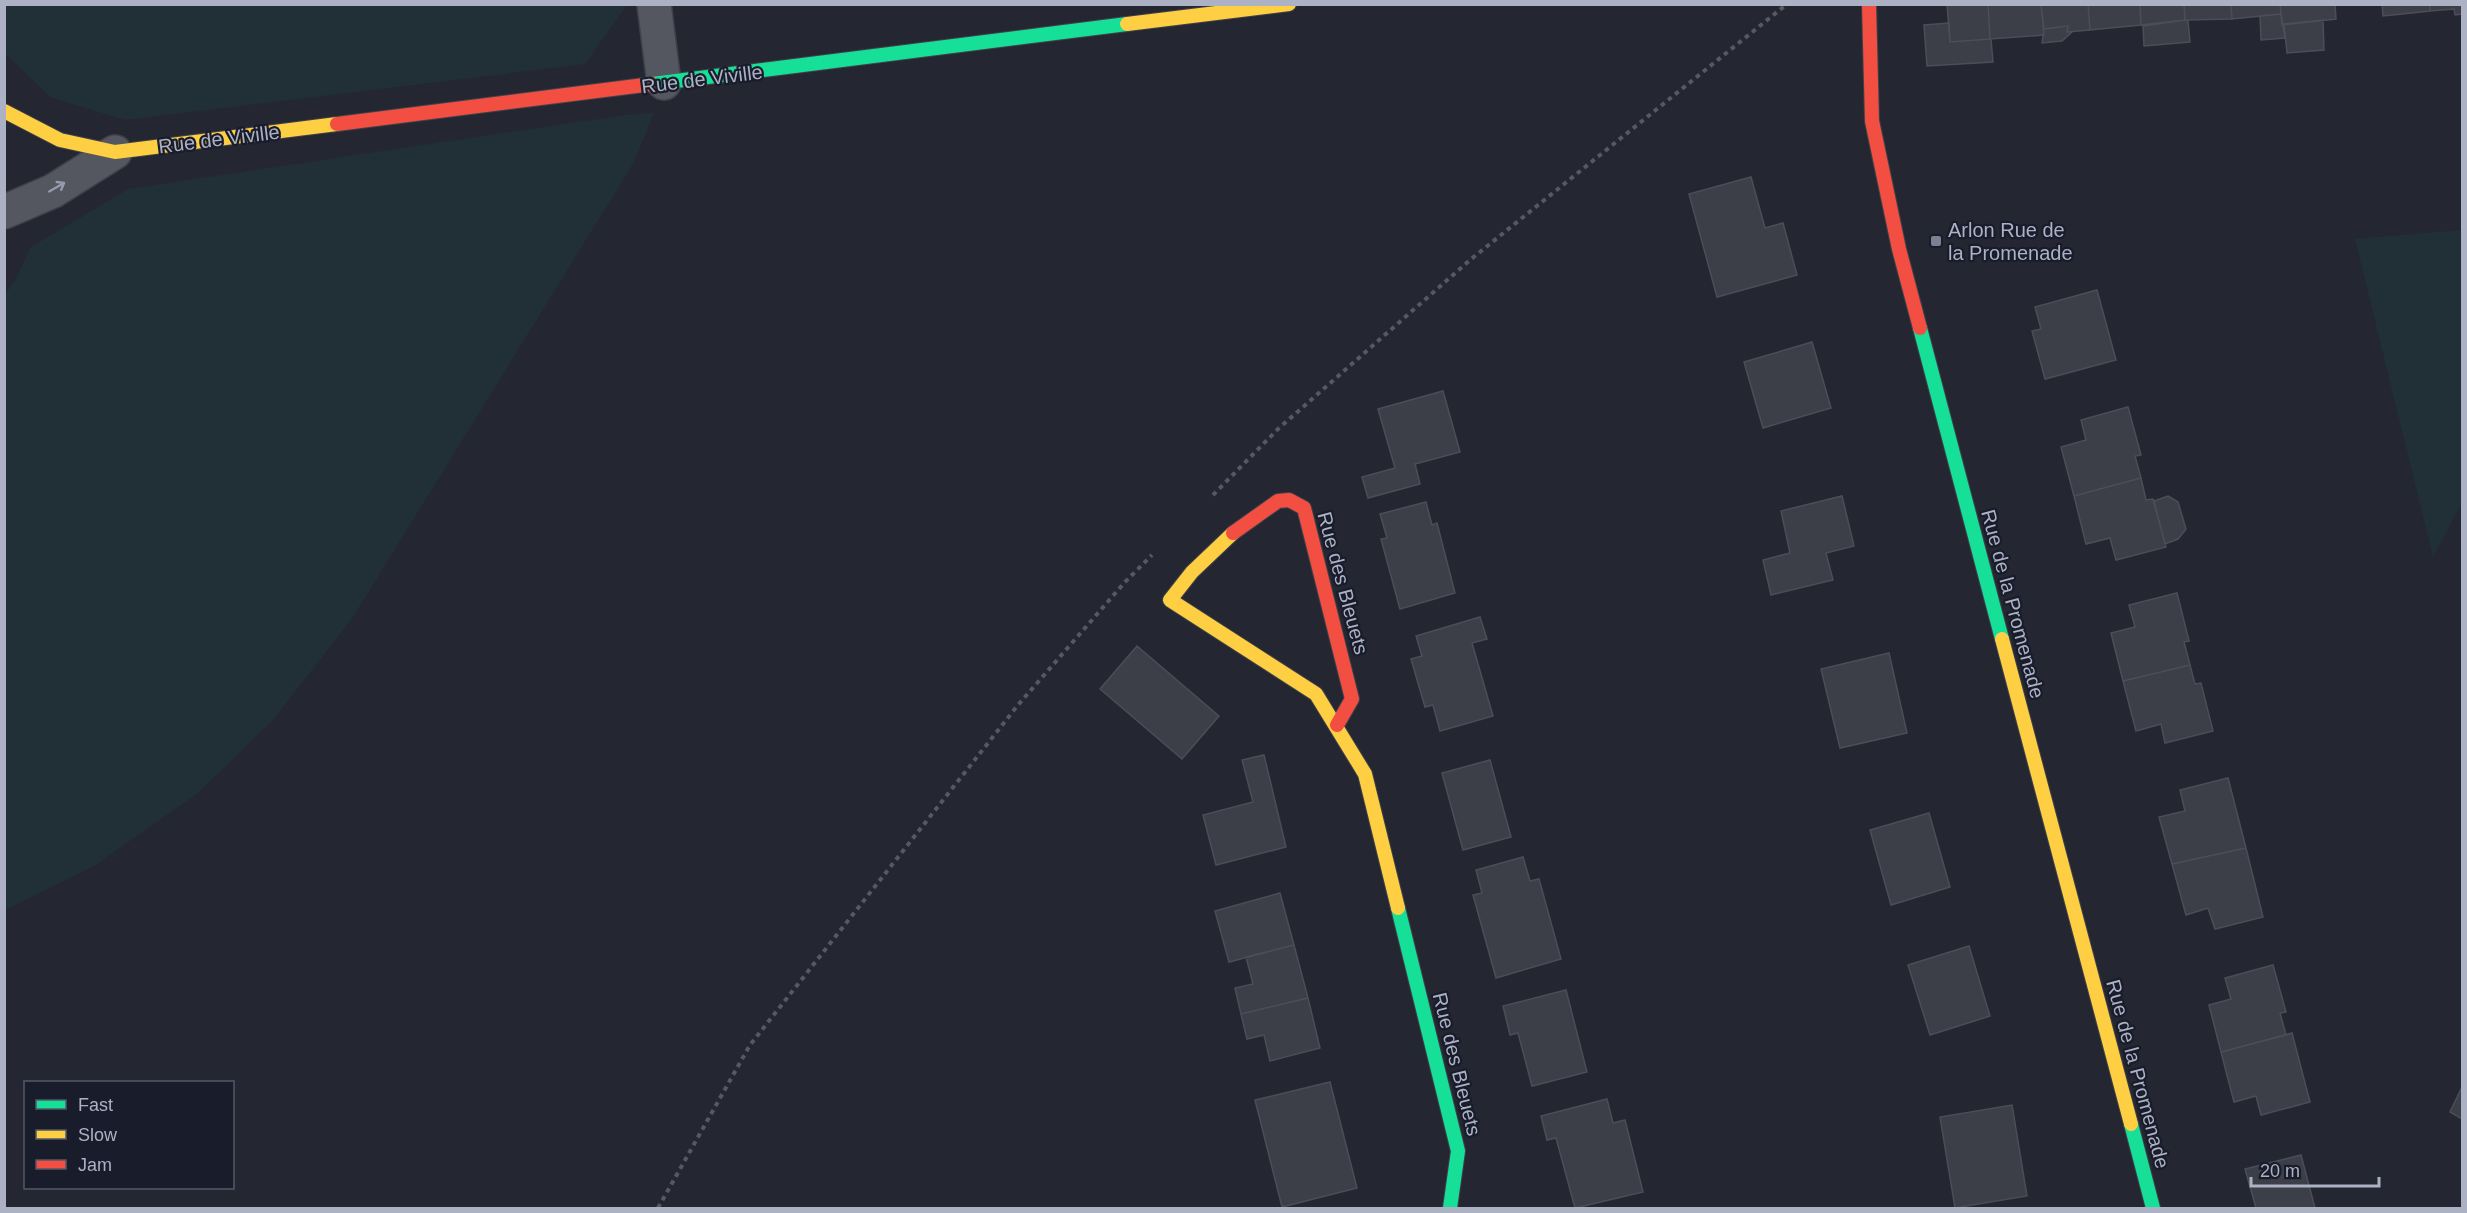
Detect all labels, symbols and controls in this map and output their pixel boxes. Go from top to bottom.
street label: Rue de Viville [640,61,764,97]
street label: Rue de Viville [157,121,281,157]
one-way arrow [49,181,66,193]
place label: Arlon Rue de la Promenade [1948,219,2073,264]
marker: Arlon Rue de la Promenade [1929,234,1943,248]
street label: Rue de la Promenade [1977,507,2049,701]
street label: Rue des Bleuets [1313,509,1373,657]
street label: Rue de la Promenade [2102,977,2174,1171]
street label: Rue des Bleuets [1429,990,1485,1138]
legend [24,1081,234,1189]
text: Fast [78,1095,113,1115]
text: Slow [78,1125,118,1145]
scale bar [2251,1150,2378,1188]
text: Jam [78,1155,112,1175]
text: 20 m [2260,1161,2300,1181]

